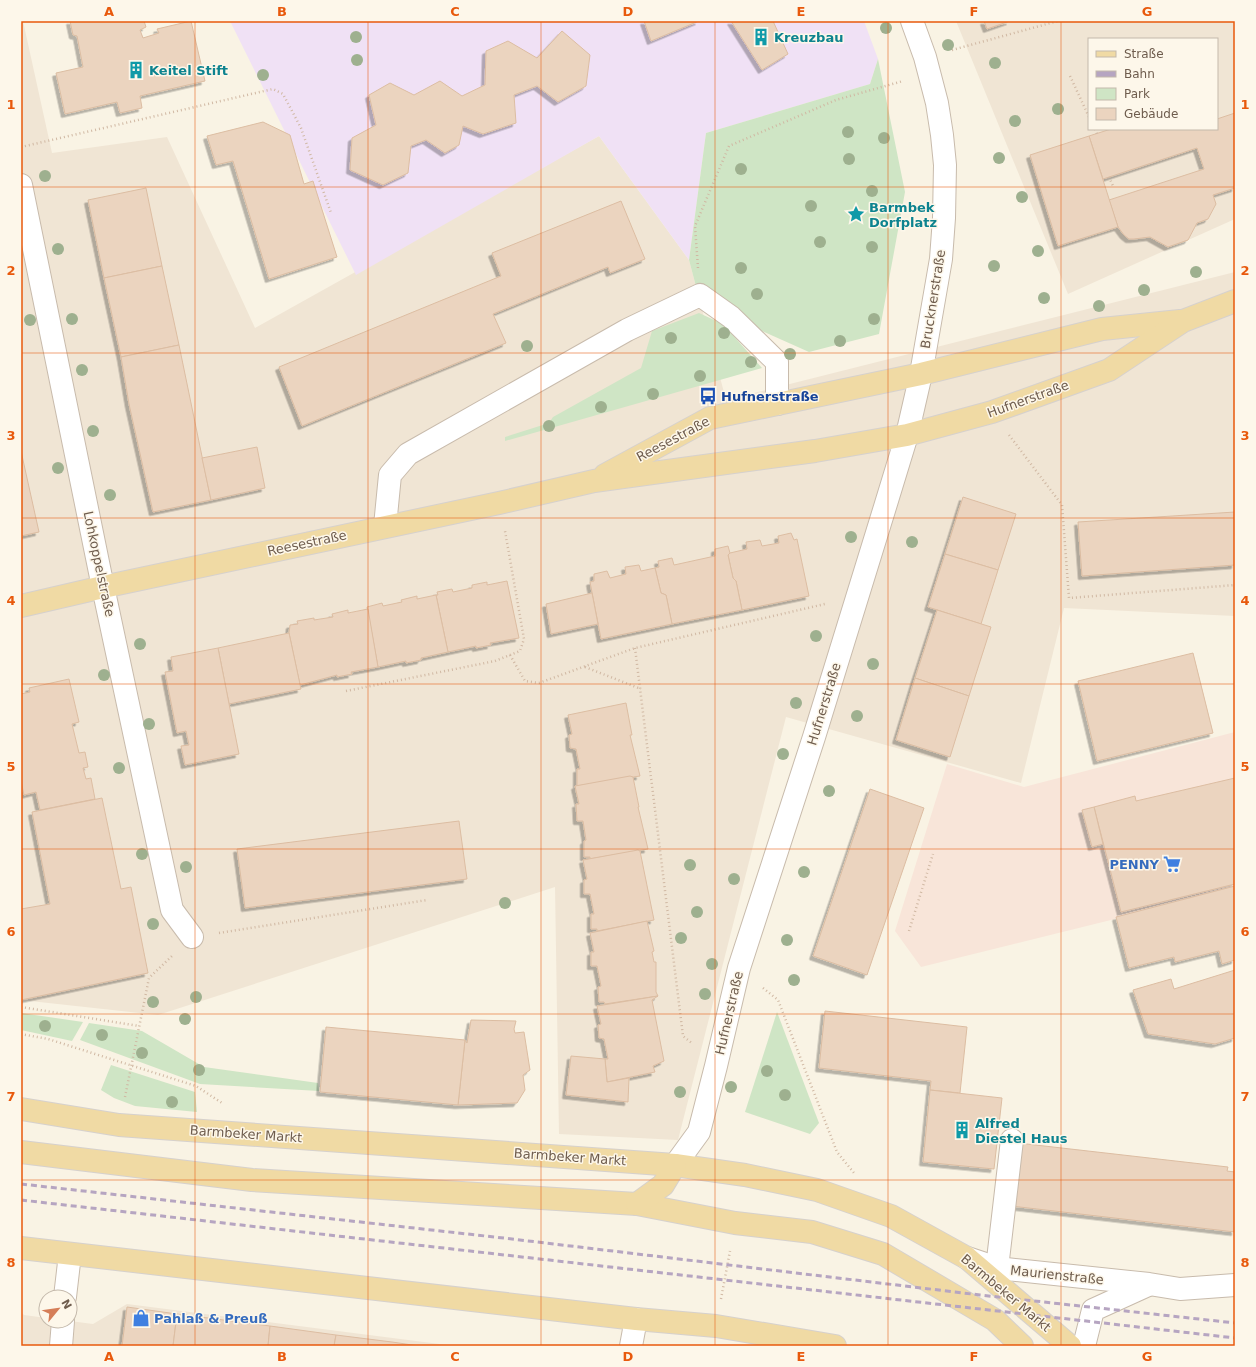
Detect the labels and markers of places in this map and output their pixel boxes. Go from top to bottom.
building icon: Kreuzbau [751,27,771,47]
place label: Kreuzbau [774,30,843,45]
building icon: Keitel Stift [126,60,146,80]
place label: Keitel Stift [149,63,228,78]
place label: Barmbek Dorfplatz [869,200,937,230]
place icon: Barmbek Dorfplatz [846,204,866,224]
bus stop icon: Hufnerstraße [698,386,718,406]
place label: Hufnerstraße [721,389,819,404]
supermarket icon: PENNY [1162,854,1182,874]
place label: PENNY [1109,857,1160,872]
place label: Alfred Diestel Haus [975,1116,1068,1146]
building icon: Alfred Diestel Haus [952,1120,972,1140]
shop icon: Pahlaß & Preuß [131,1308,151,1328]
place label: Pahlaß & Preuß [154,1311,268,1326]

